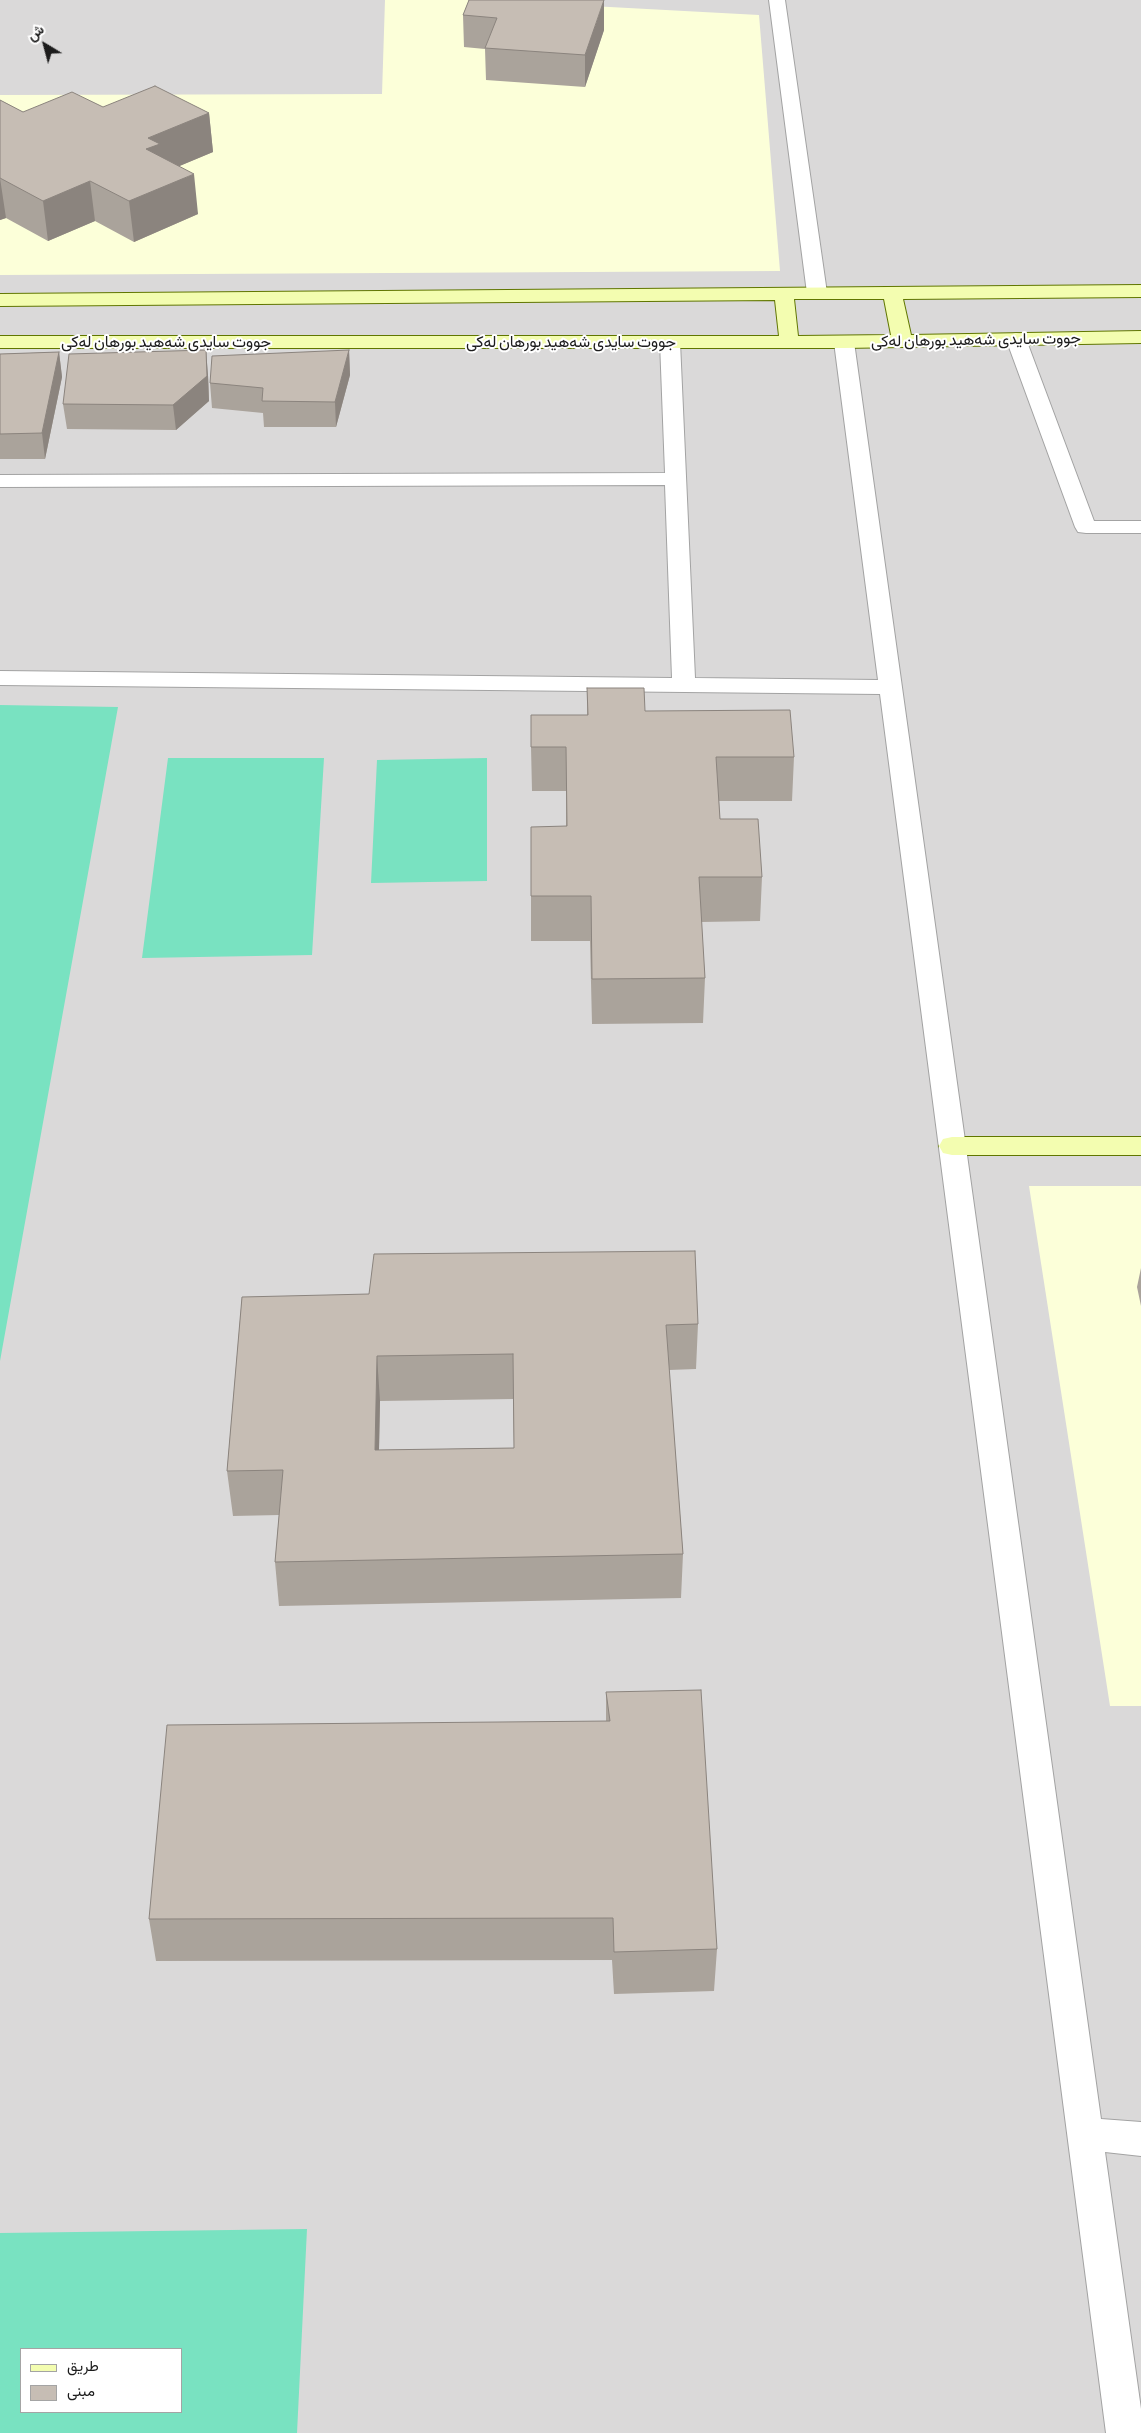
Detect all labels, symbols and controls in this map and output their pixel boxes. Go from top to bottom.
north arrow [20,20,70,70]
text: ش [25,22,47,44]
street label: جووت سایدی شەهید بورهان لەکی [871,329,1081,351]
street label: جووت سایدی شەهید بورهان لەکی [61,332,271,352]
street label: جووت سایدی شەهید بورهان لەکی [466,332,676,352]
legend [20,2348,182,2413]
text: طريق [67,2359,99,2374]
text: مبنى [67,2384,95,2399]

